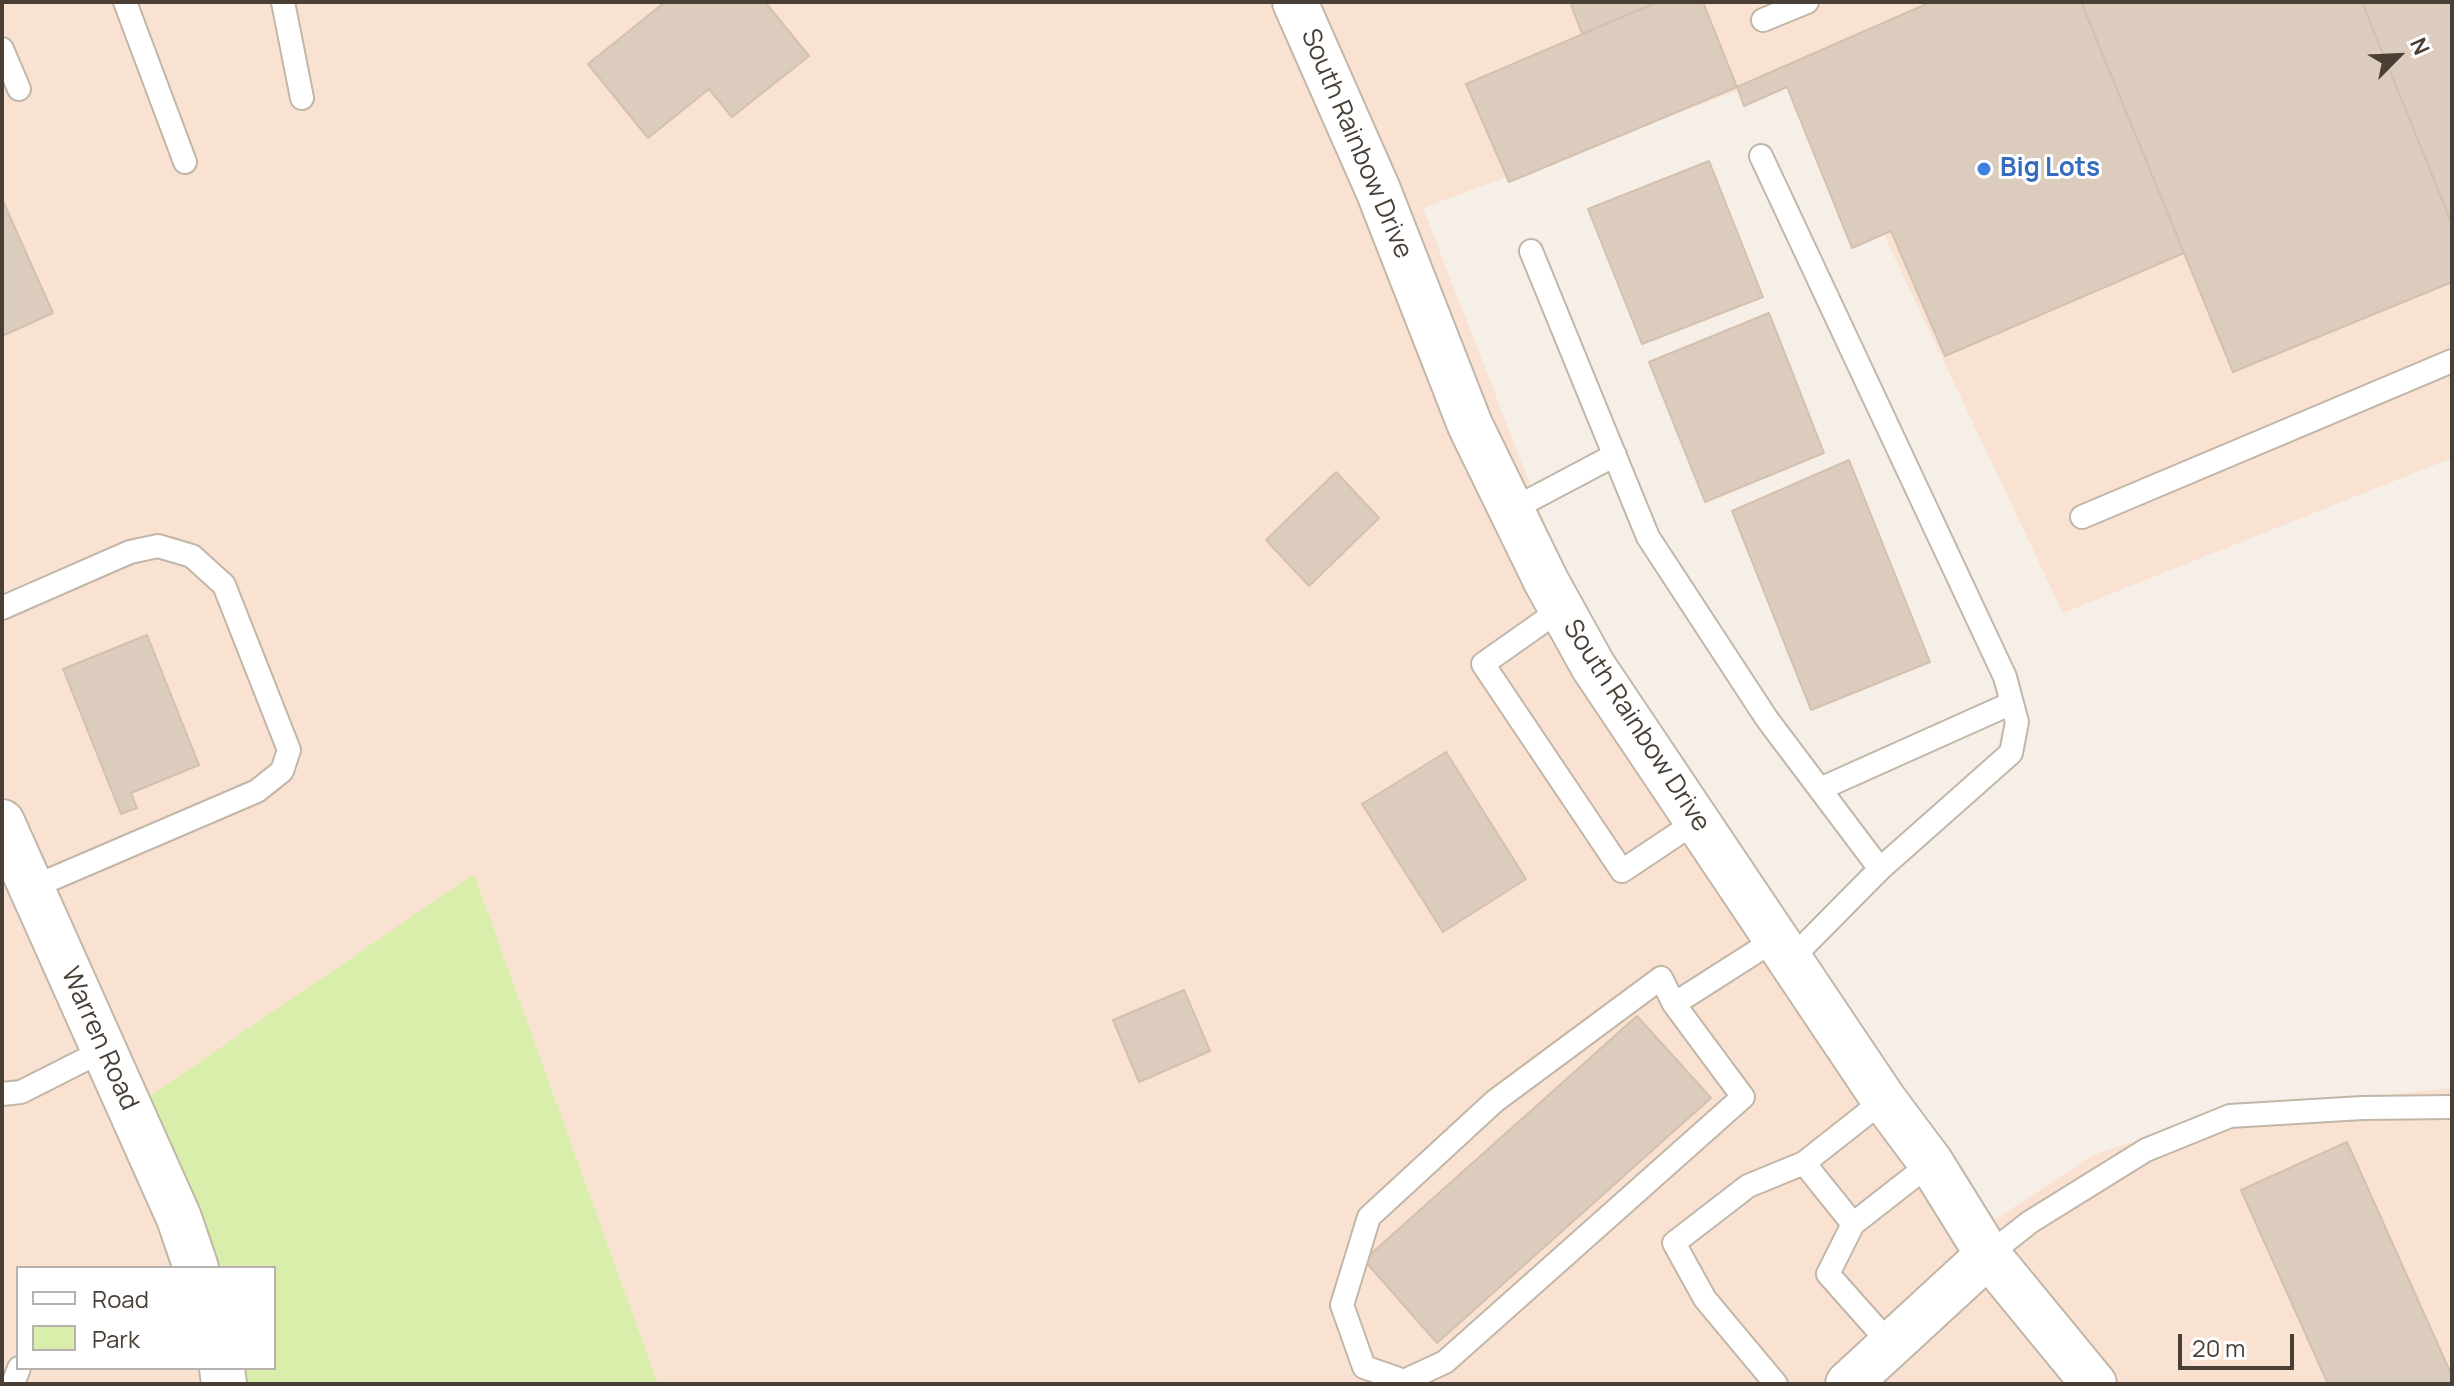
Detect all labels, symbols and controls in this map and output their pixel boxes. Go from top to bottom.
north arrow [2358,16,2438,96]
street label: South Rainbow Drive [1293,24,1419,264]
text: N [2403,33,2437,60]
place label: Big Lots [2000,153,2100,185]
marker: Big Lots [1975,160,1993,178]
street label: South Rainbow Drive [1556,614,1716,838]
street label: Warren Road [54,963,144,1115]
legend [16,1266,276,1370]
text: Road [92,1282,149,1315]
scale bar [2182,1318,2298,1368]
text: Park [92,1322,140,1355]
text: 20 m [2192,1331,2245,1364]

